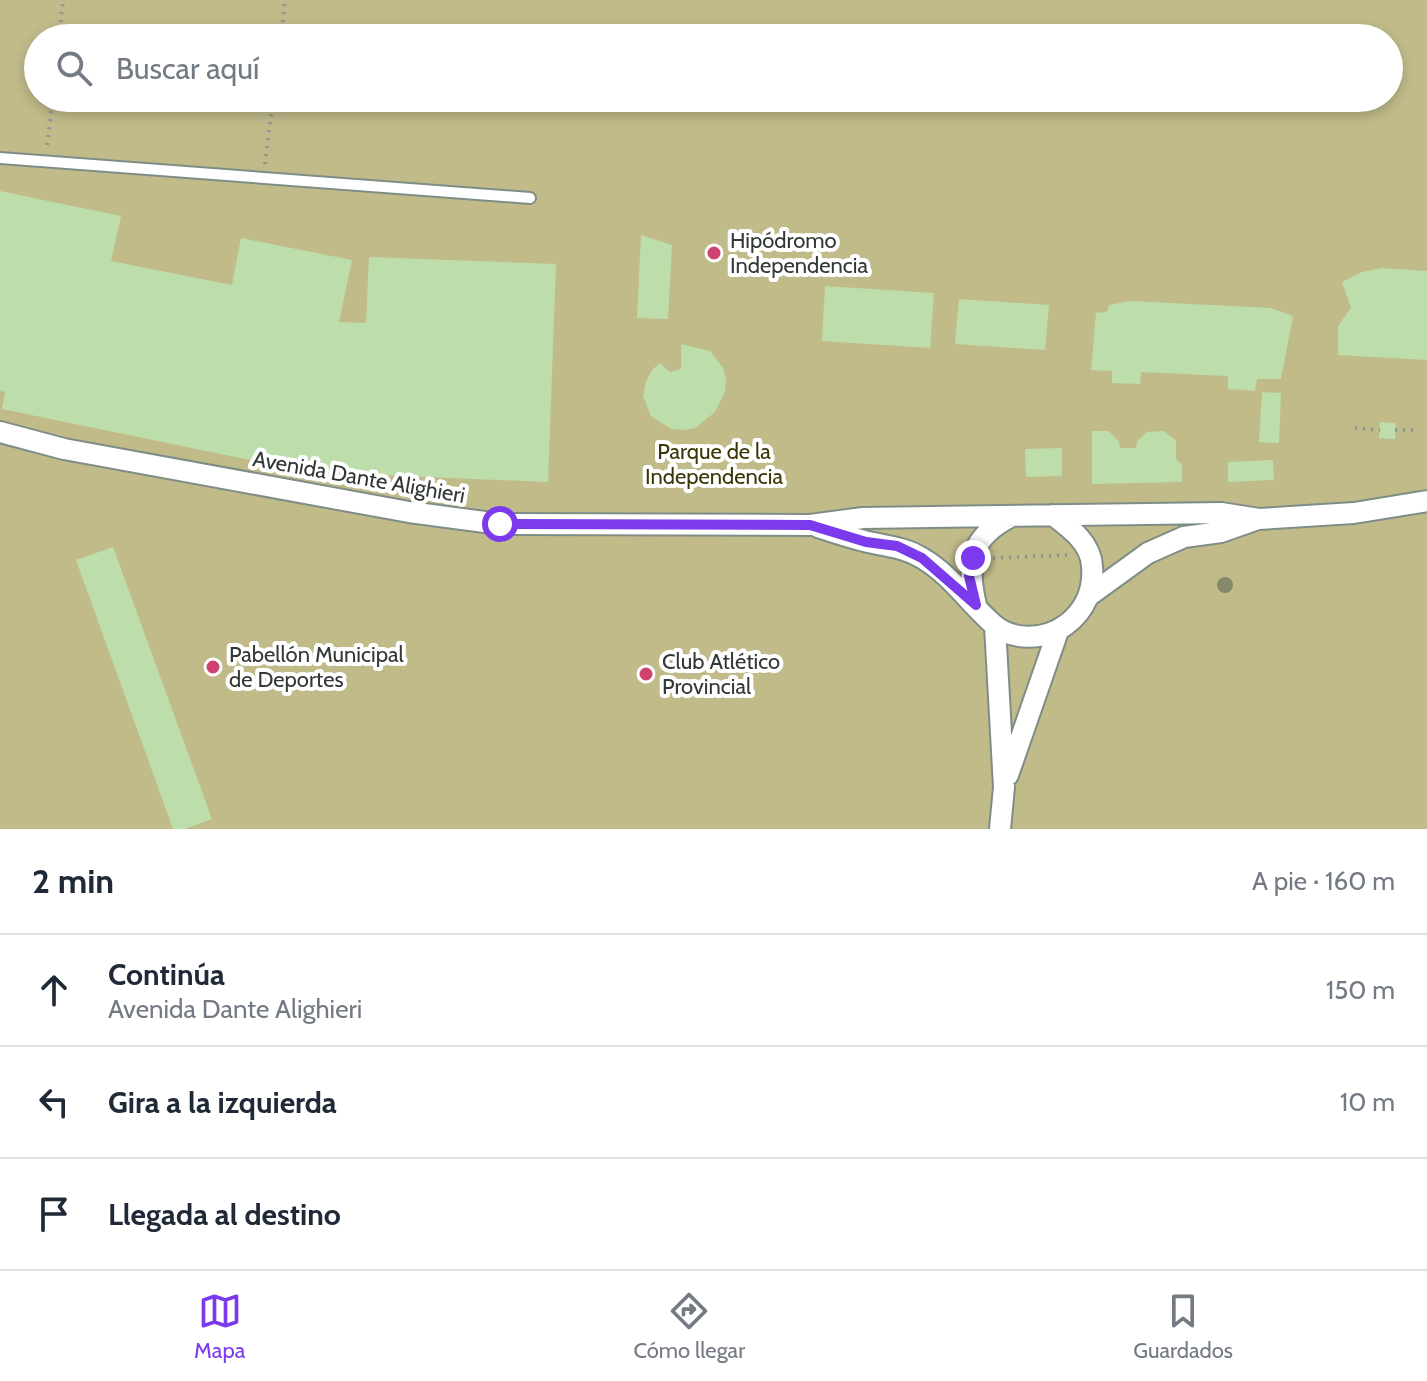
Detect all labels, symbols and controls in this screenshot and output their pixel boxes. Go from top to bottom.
search box [24,24,1403,112]
icon: search [52,46,96,90]
text: Buscar aquí [116,50,259,87]
place label: Hipódromo Independencia [730,227,868,279]
marker: Hipódromo Independencia [705,244,723,262]
park label: Parque de la Independencia [645,438,783,490]
street label: Avenida Dante Alighieri [251,445,467,509]
route start [482,506,518,542]
route end [955,540,991,576]
place label: Pabellón Municipal de Deportes [229,641,404,693]
place label: Club Atlético Provincial [662,648,780,700]
marker: Pabellón Municipal de Deportes [204,658,222,676]
marker: Club Atlético Provincial [637,665,655,683]
text: 2 min [32,860,114,902]
text: A pie · 160 m [1252,865,1395,897]
text: Continúa [108,956,225,993]
icon: ahead [32,968,76,1012]
text: 150 m [1326,974,1395,1006]
text: Avenida Dante Alighieri [108,993,362,1025]
icon: left [32,1080,76,1124]
text: Gira a la izquierda [108,1084,337,1121]
text: 10 m [1340,1086,1395,1118]
icon: arrive [32,1192,76,1236]
text: Llegada al destino [108,1196,341,1233]
tab: Mapa [194,1289,245,1364]
tab: Cómo llegar [633,1289,745,1364]
tab: Guardados [1133,1289,1233,1364]

